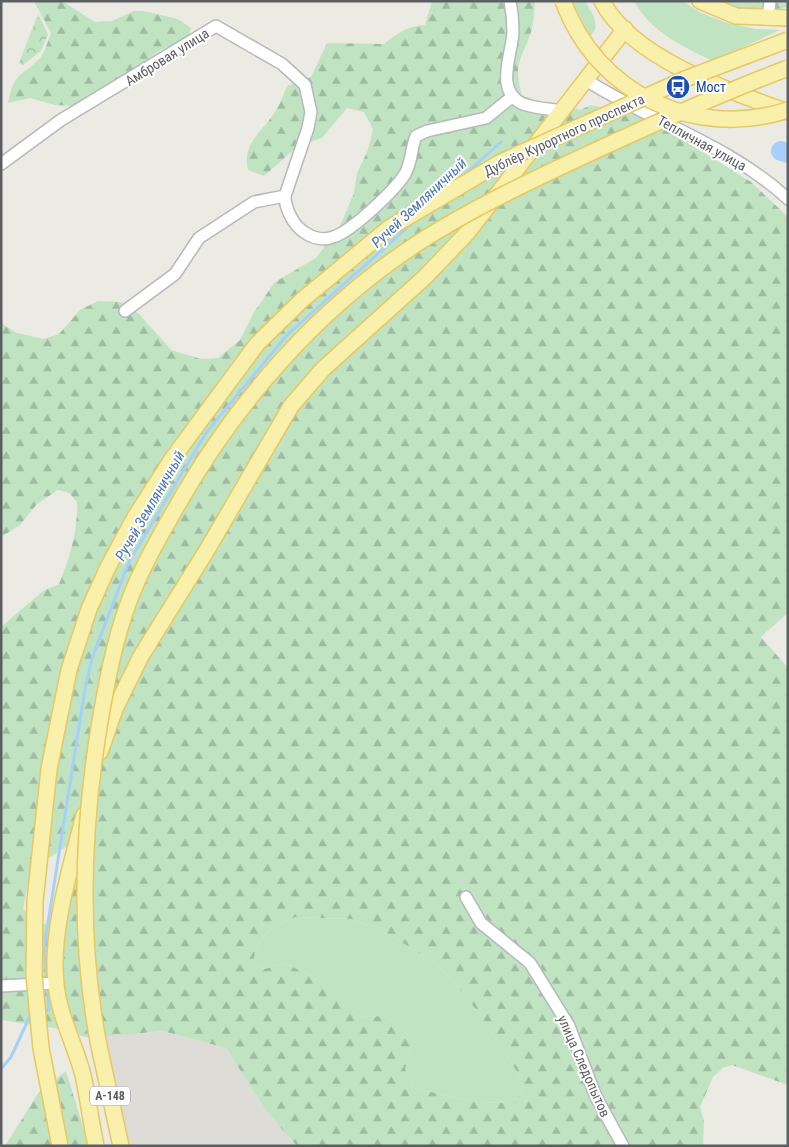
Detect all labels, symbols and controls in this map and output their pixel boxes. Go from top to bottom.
street label: Амбровая улица [122,25,212,89]
bus stop icon: Мост [665,74,691,100]
place label: Мост [696,79,726,95]
street label: Дублёр Курортного проспекта [481,91,647,179]
street label: Тепличная улица [655,112,749,174]
water label: Ручей Земляничный [368,154,470,252]
water label: Ручей Земляничный [111,448,189,564]
street label: улица Следопытов [554,1013,614,1119]
road number: А-148 [90,1086,130,1106]

